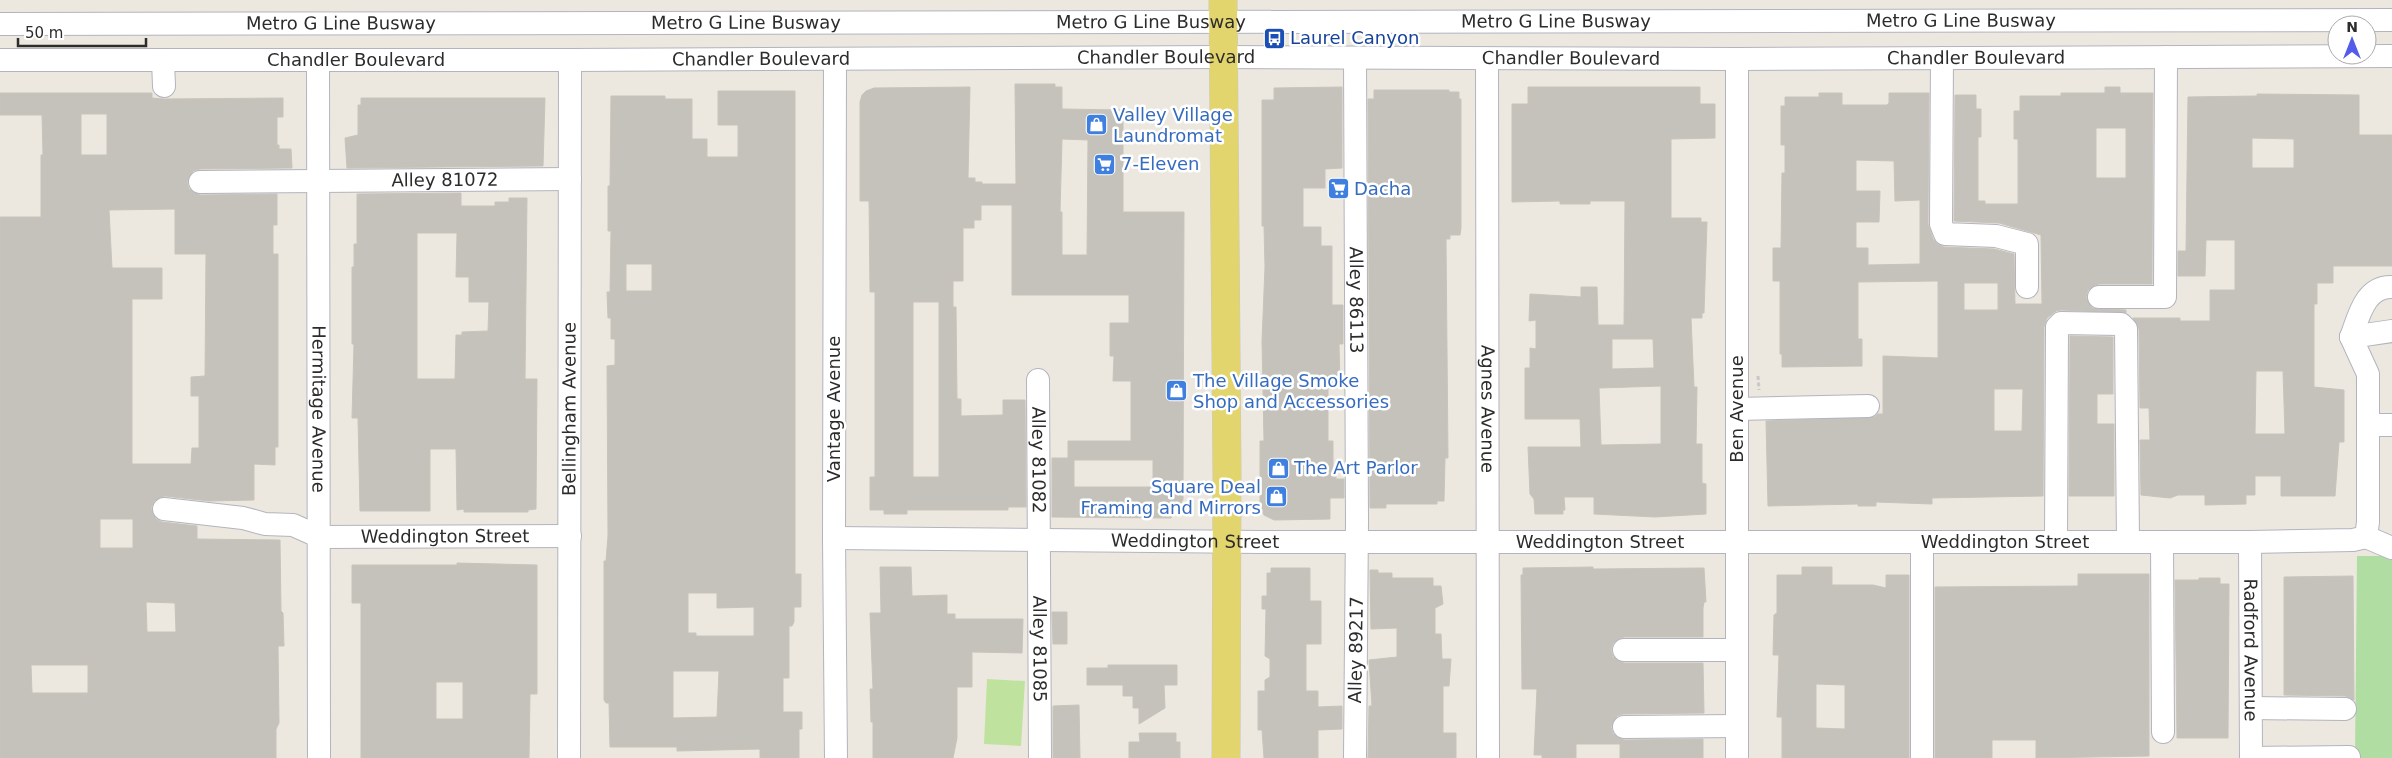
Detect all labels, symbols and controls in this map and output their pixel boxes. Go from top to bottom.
street label: Metro G Line Busway [1461,10,1651,32]
street label: Metro G Line Busway [1866,10,2056,31]
street label: Metro G Line Busway [1056,11,1246,32]
street label: Metro G Line Busway [246,12,436,34]
street label: Metro G Line Busway [651,12,841,33]
scale bar [18,15,145,47]
north arrow [2327,15,2377,65]
text: N [2346,19,2358,35]
text: 50 m [25,24,63,42]
bus stop icon: Laurel Canyon [1262,26,1286,50]
place label: Laurel Canyon [1290,27,1419,48]
street label: Chandler Boulevard [1077,46,1255,68]
street label: Chandler Boulevard [1887,46,2065,68]
street label: Chandler Boulevard [1482,47,1660,69]
street label: Chandler Boulevard [672,48,850,70]
street label: Chandler Boulevard [267,49,445,70]
place label: Valley Village Laundromat [1113,104,1233,146]
shop icon: Valley Village Laundromat [1085,113,1109,137]
supermarket icon: 7-Eleven [1093,152,1117,176]
place label: 7-Eleven [1121,153,1200,174]
street label: Alley 81072 [391,169,499,190]
supermarket icon: Dacha [1326,177,1350,201]
place label: Dacha [1354,178,1411,199]
street label: Alley 86113 [1346,246,1367,354]
street label: Bellingham Avenue [558,322,580,496]
street label: Hermitage Avenue [308,325,330,493]
street label: Vantage Avenue [823,336,844,482]
street label: Agnes Avenue [1477,345,1499,473]
street label: Ben Avenue [1726,355,1747,463]
place label: The Village Smoke Shop and Accessories [1192,370,1389,412]
shop icon: The Village Smoke Shop and Accessories [1165,379,1189,403]
street label: Alley 81082 [1028,406,1050,514]
shop icon: The Art Parlor [1266,456,1290,480]
place label: The Art Parlor [1293,457,1418,478]
place label: Square Deal Framing and Mirrors [1080,476,1261,518]
shop icon: Square Deal Framing and Mirrors [1265,485,1289,509]
street label: Weddington Street [361,525,529,547]
street label: Weddington Street [1111,530,1279,552]
street label: Weddington Street [1516,531,1684,552]
street label: Weddington Street [1921,531,2089,552]
street label: Radford Avenue [2240,578,2262,722]
street label: Alley 81085 [1029,595,1051,703]
street label: Alley 89217 [1344,596,1367,704]

